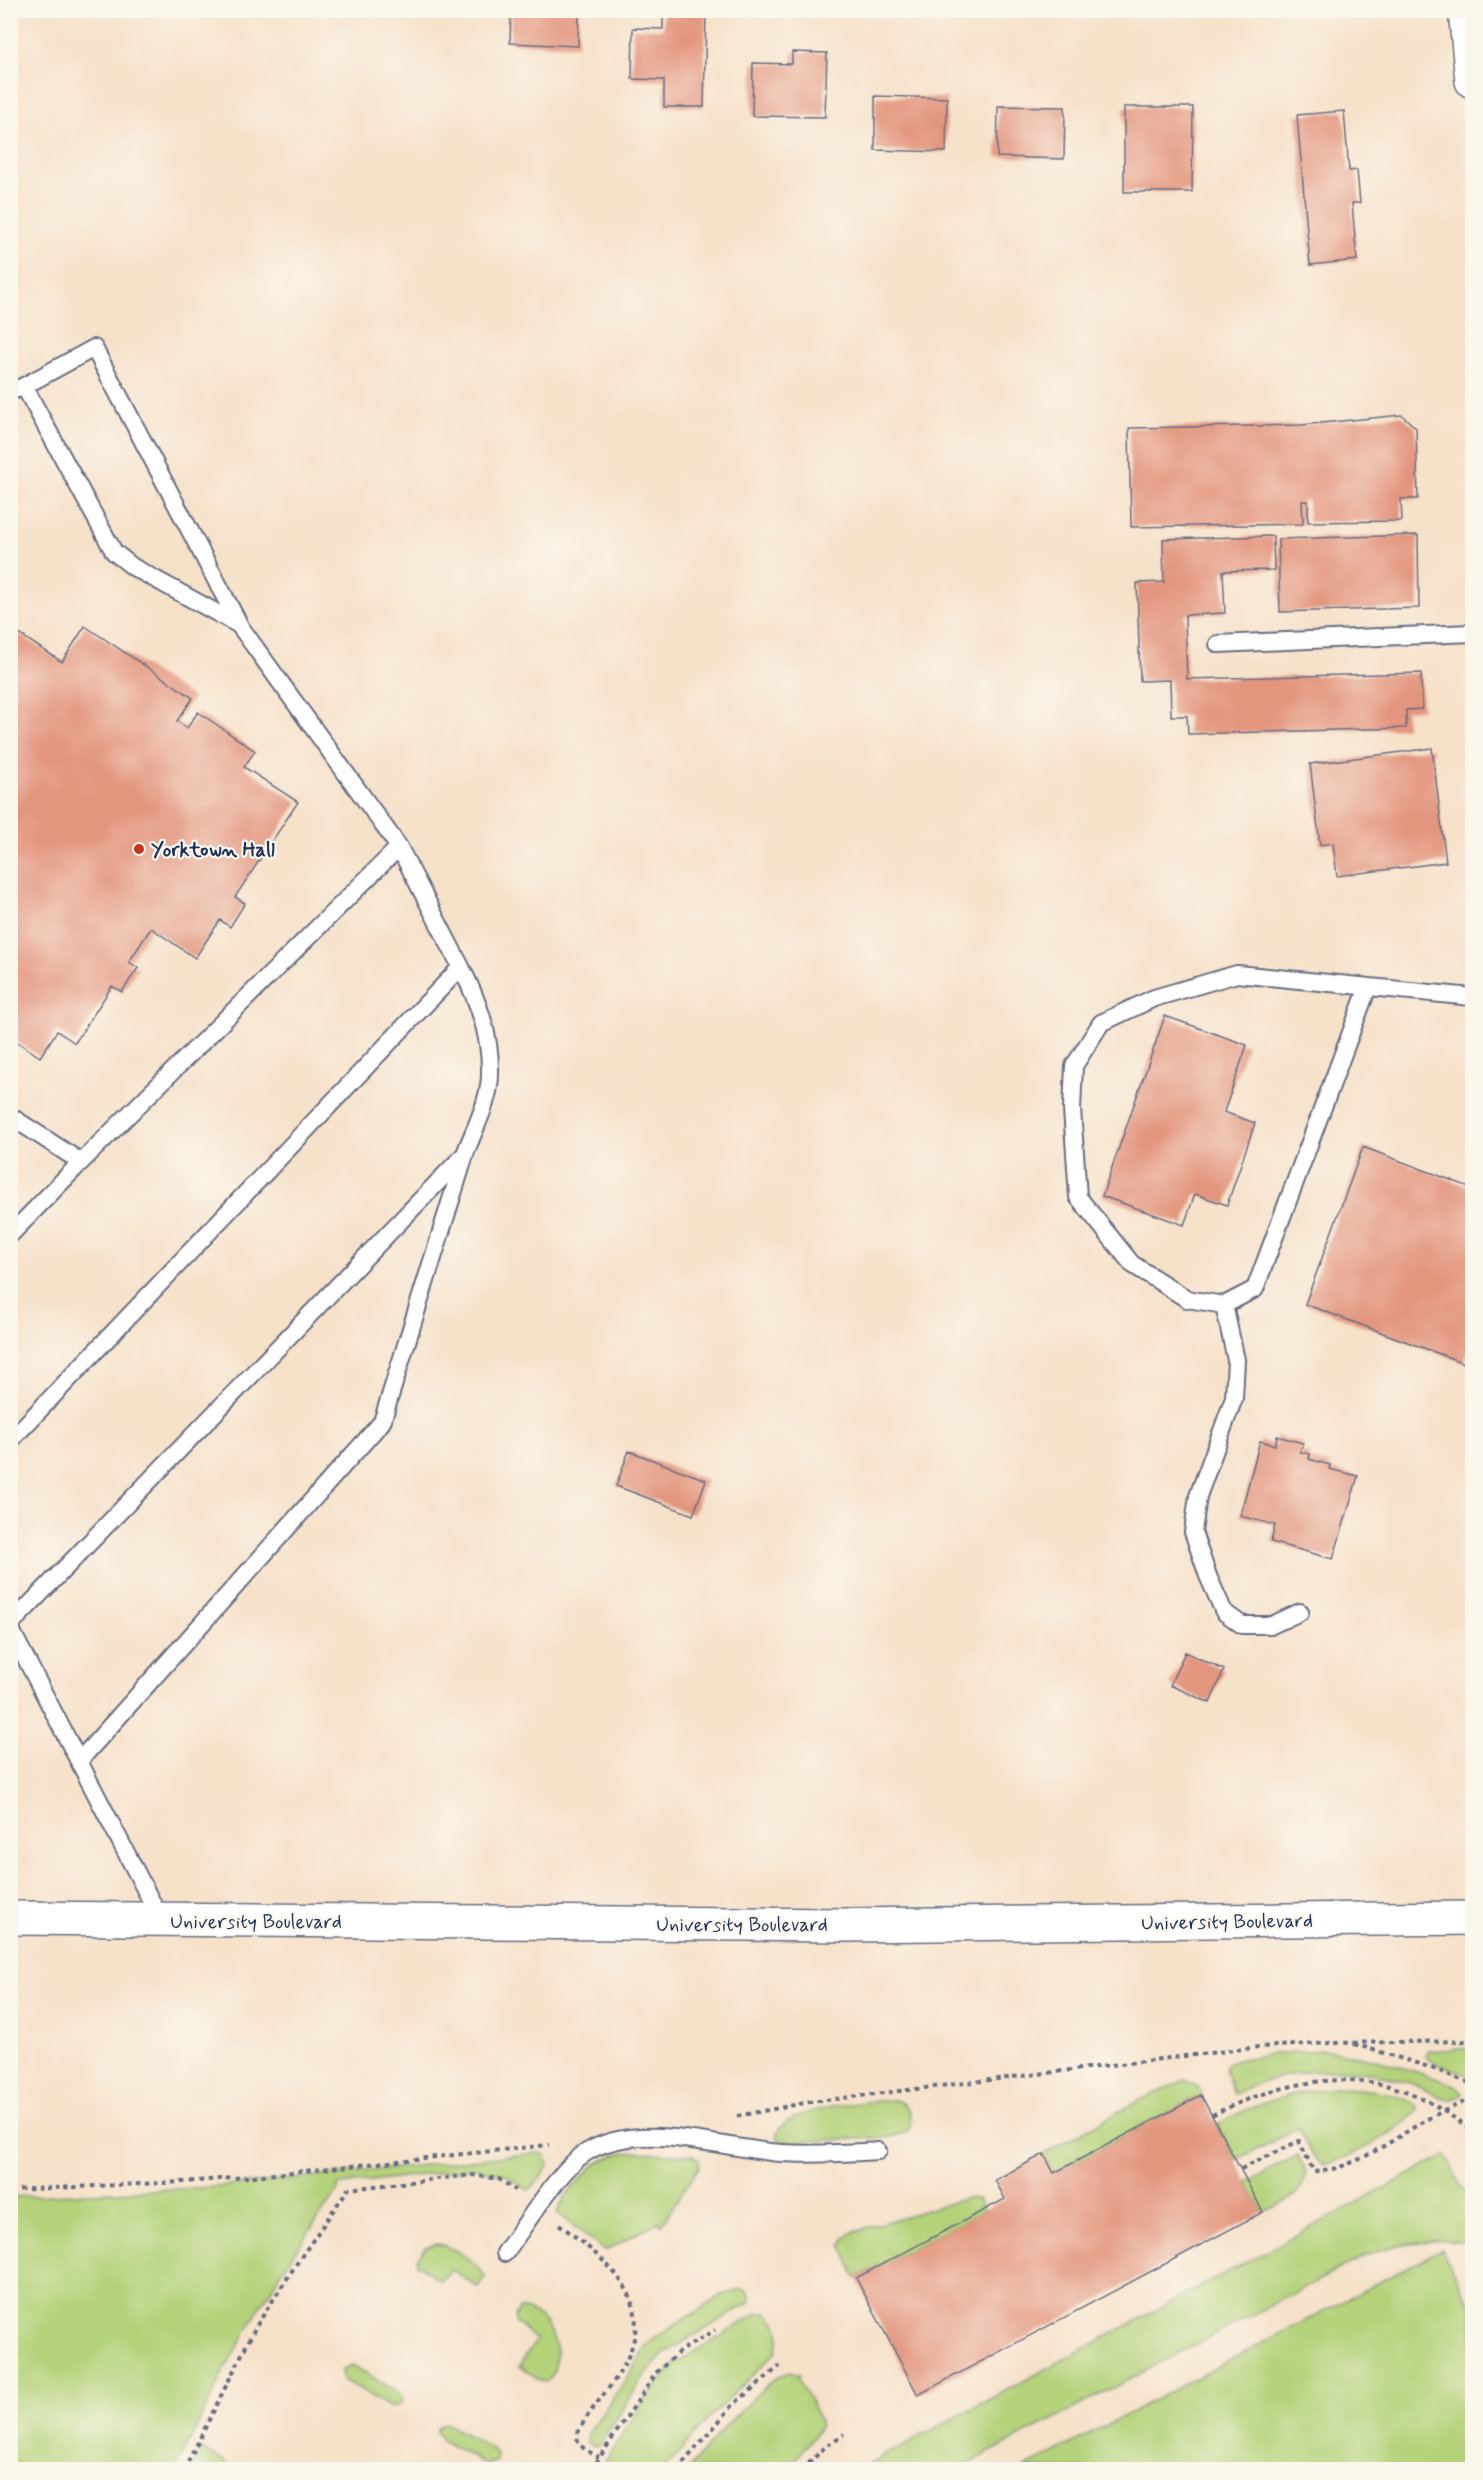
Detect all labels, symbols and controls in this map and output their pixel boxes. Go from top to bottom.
place label: Yorktown Hall [151,837,275,864]
marker: Yorktown Hall [132,842,146,856]
street label: University Boulevard [1141,1908,1313,1937]
street label: University Boulevard [170,1909,342,1936]
street label: University Boulevard [656,1912,828,1939]

